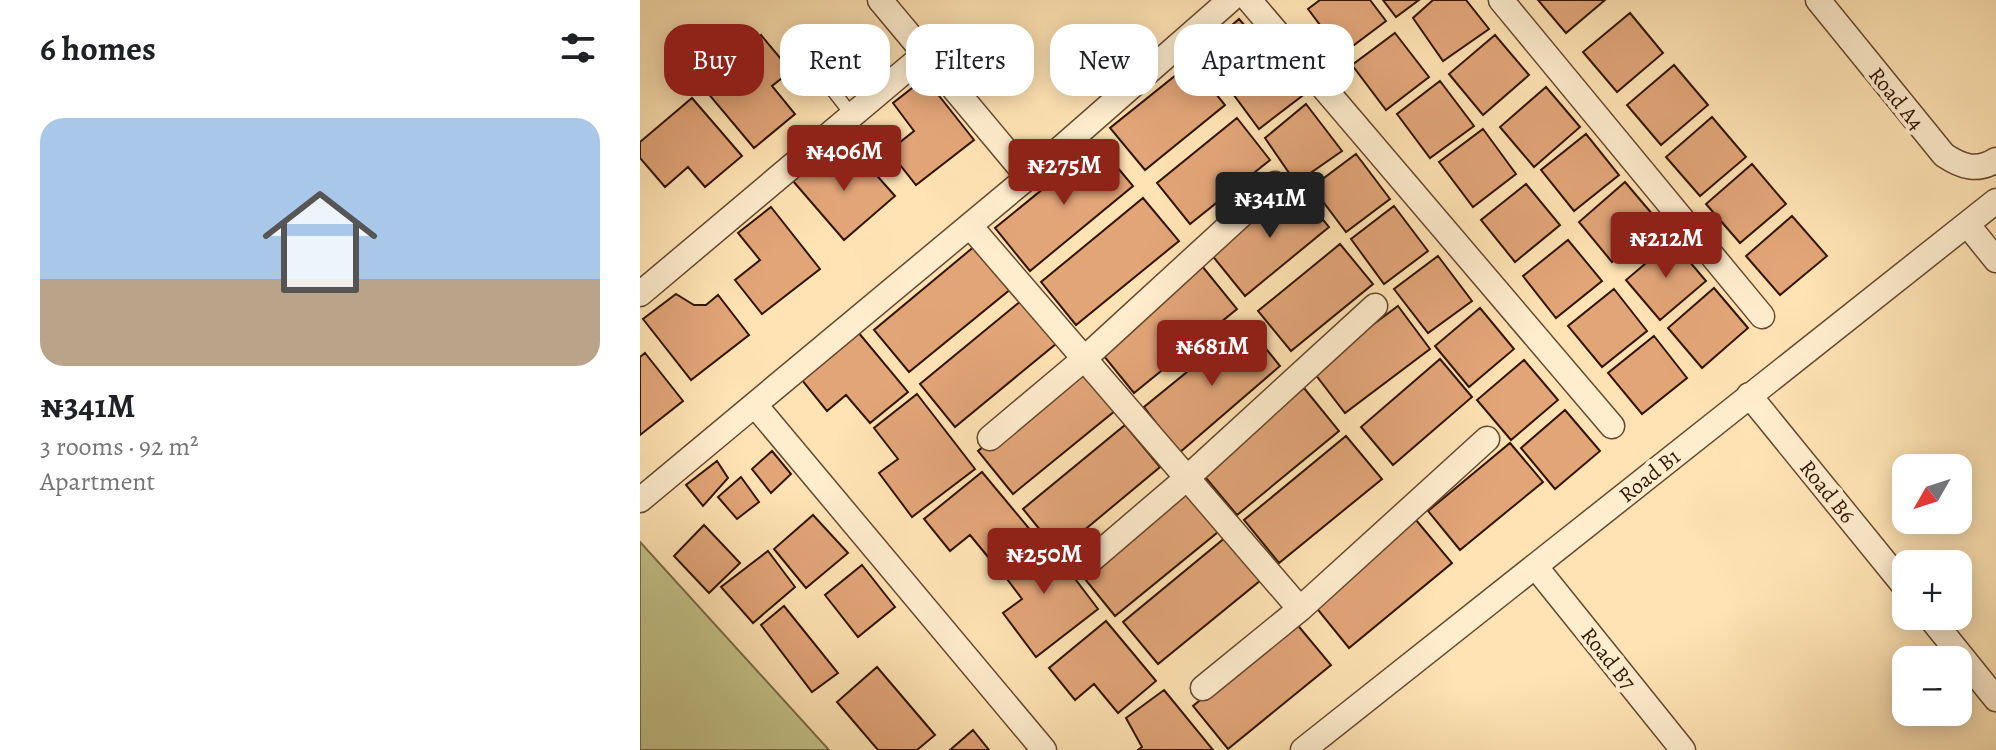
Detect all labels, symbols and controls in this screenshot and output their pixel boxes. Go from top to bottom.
chip: Buy [664,24,764,96]
chip: Rent [780,24,890,96]
chip: Filters [906,24,1034,96]
chip: New [1050,24,1158,96]
chip: Apartment [1174,24,1354,96]
text: 6 homes [40,25,156,72]
icon: filters [556,26,600,70]
street label: Road A4 [1862,61,1931,136]
pin: ₦406M [788,125,900,193]
text: ₦406M [805,133,883,168]
pin: ₦275M [1008,139,1120,207]
text: ₦275M [1027,147,1101,182]
icon: home [248,170,392,314]
pin: ₦341M [1214,172,1326,240]
text: ₦341M [1234,180,1306,215]
pin: ₦212M [1610,212,1722,280]
text: ₦212M [1629,220,1703,255]
pin: ₦681M [1156,320,1268,388]
text: ₦681M [1175,328,1249,363]
text: ₦341M [40,382,135,429]
text: 3 rooms · 92 m² [40,429,199,464]
street label: Road B1 [1613,442,1687,510]
street label: Road B6 [1792,454,1862,530]
north arrow [1892,454,1972,534]
map controls [1892,454,1972,726]
text: Apartment [40,464,155,499]
pin: ₦250M [988,528,1100,596]
text: ₦250M [1006,536,1082,571]
button: + [1892,550,1972,630]
street label: Road B7 [1574,621,1643,697]
button: − [1892,646,1972,726]

